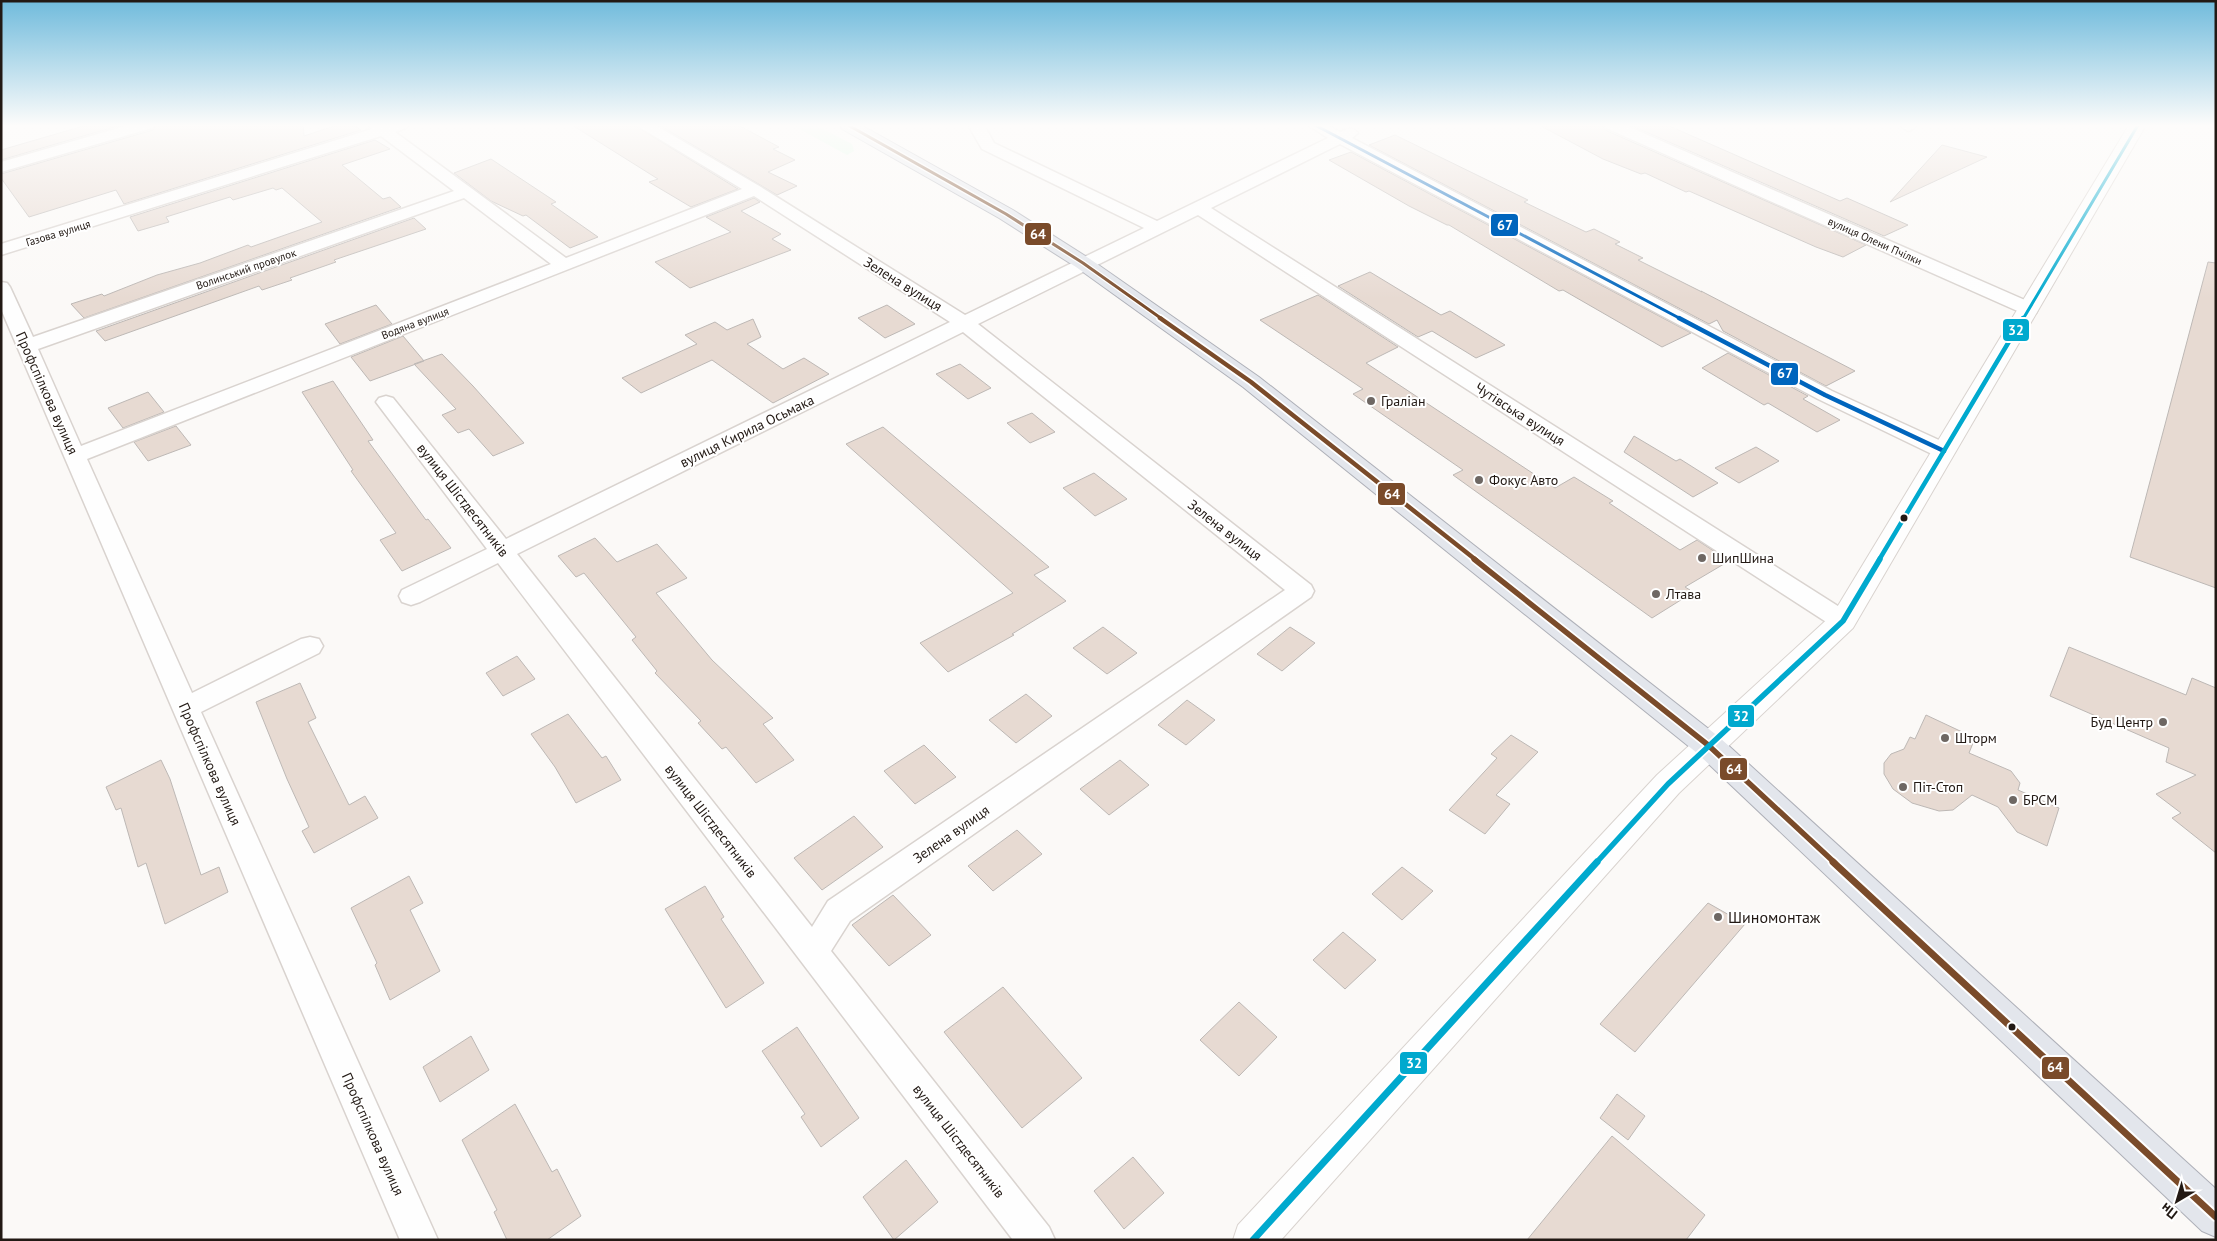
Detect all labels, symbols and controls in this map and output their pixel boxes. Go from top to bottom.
line badge: 67 [1490,213,1519,237]
street label: вулиця Олени Пчілки [1826,214,1924,268]
text: 67 [1497,216,1513,234]
street label: Газова вулиця [24,217,92,249]
line badge: 64 [1024,222,1052,246]
text: 64 [1030,225,1046,243]
street label: Волинський провулок [194,245,299,293]
street label: Зелена вулиця [860,253,946,315]
street label: Водяна вулиця [379,304,451,342]
line badge: 32 [2002,318,2030,342]
text: 32 [2008,321,2024,339]
street label: Профспілкова вулиця [12,329,82,457]
line badge: 67 [1770,362,1799,386]
text: 67 [1777,364,1793,382]
street label: Чутівська вулиця [1472,378,1568,450]
street label: вулиця Кирила Осьмака [677,391,817,471]
place label: Граліан [1381,392,1425,410]
marker: Граліан [1365,395,1377,407]
street label: вулиця Шістдесятників [413,440,513,560]
place label: Фокус Авто [1489,471,1558,489]
marker: Фокус Авто [1473,474,1485,486]
line badge: 64 [1377,482,1406,506]
text: 64 [1384,485,1400,503]
street label: Зелена вулиця [1184,495,1266,565]
unlabelled marker [1899,513,1909,523]
place label: ШипШина [1712,549,1774,567]
marker: ШипШина [1696,552,1708,564]
place label: Лтава [1665,585,1701,603]
marker: Лтава [1650,588,1662,600]
street label: Профспілкова вулиця [175,700,245,828]
line badge: 32 [1727,704,1755,728]
text: 32 [1733,707,1749,725]
place label: Буд Центр [2091,713,2153,731]
marker: Буд Центр [2157,716,2169,728]
place label: Шторм [1955,729,1997,747]
marker: Шторм [1939,732,1951,744]
line badge: 64 [1719,757,1748,781]
text: 64 [1726,760,1742,778]
street label: вулиця Шістдесятників [661,761,761,881]
place label: Піт-Стоп [1913,778,1963,796]
marker: Піт-Стоп [1897,781,1909,793]
place label: БРСМ [2023,791,2057,809]
marker: БРСМ [2007,794,2019,806]
street label: Зелена вулиця [909,801,993,867]
place label: Шиномонтаж [1728,907,1821,927]
marker: Шиномонтаж [1712,911,1724,923]
unlabelled marker [2007,1022,2017,1032]
line badge: 32 [1399,1051,1428,1075]
text: 32 [1406,1054,1422,1072]
line badge: 64 [2041,1056,2070,1080]
text: 64 [2047,1058,2063,1076]
street label: Профспілкова вулиця [338,1070,408,1198]
street label: вулиця Шістдесятників [909,1081,1009,1201]
north arrow [2152,1176,2202,1226]
text: Пн [2157,1199,2181,1223]

